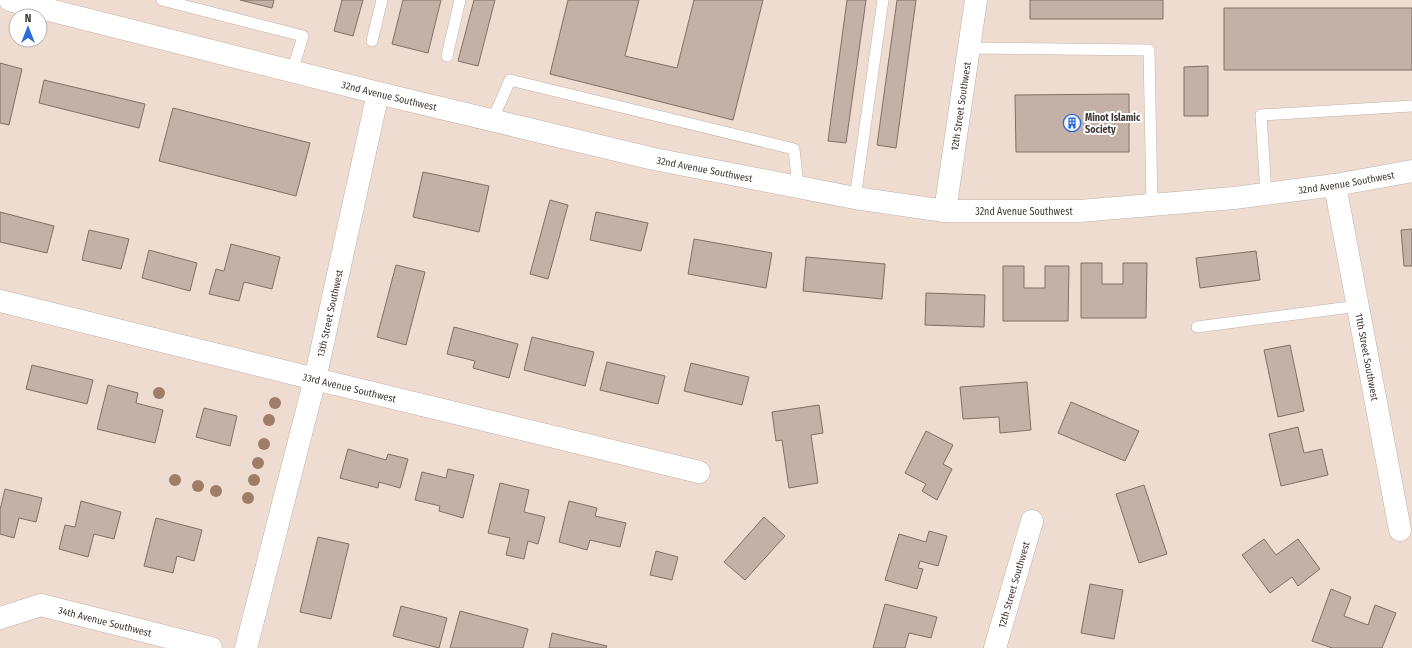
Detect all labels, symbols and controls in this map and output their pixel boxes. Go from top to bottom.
north arrow [8,8,48,48]
text: N [25,12,31,25]
street label: 12th Street Southwest [949,60,974,151]
street label: 32nd Avenue Southwest [340,79,438,114]
place label: Minot Islamic Society [1085,112,1141,136]
building icon: Minot Islamic Society [1062,113,1082,133]
street label: 32nd Avenue Southwest [656,155,754,185]
street label: 32nd Avenue Southwest [1298,169,1396,197]
street label: 32nd Avenue Southwest [975,206,1073,218]
street label: 13th Street Southwest [315,268,346,358]
street label: 11th Street Southwest [1352,312,1381,403]
street label: 33rd Avenue Southwest [301,371,398,406]
street label: 12th Street Southwest [996,540,1033,629]
street label: 34th Avenue Southwest [57,605,153,640]

